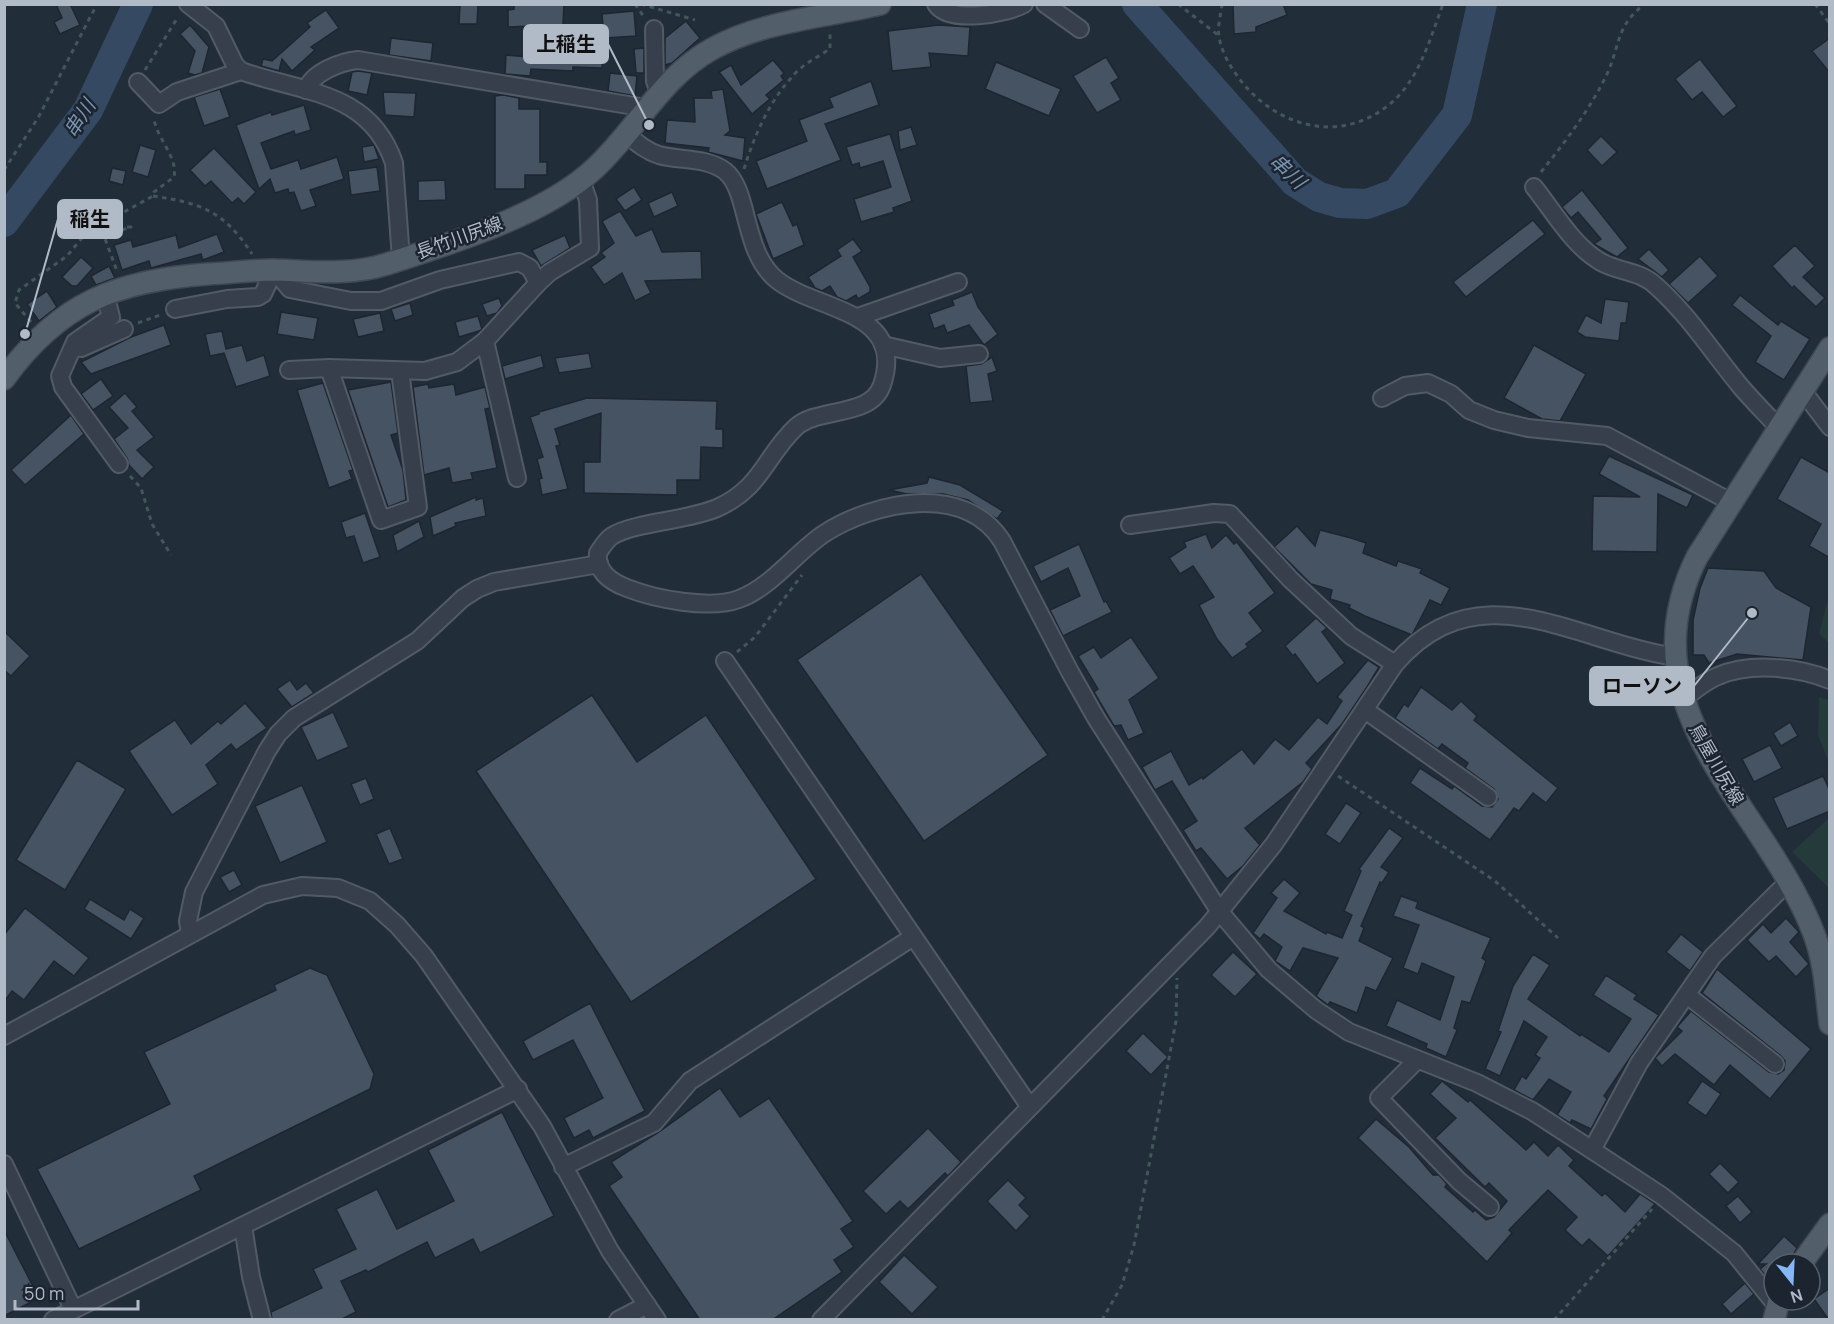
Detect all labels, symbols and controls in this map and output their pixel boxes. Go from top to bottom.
callout: 上稲生 [524,25,608,63]
text: 上稲生 [536,30,596,57]
water label: 串川 [57,92,102,142]
water label: 串川 [1264,147,1313,196]
callout: 稲生 [58,200,122,238]
text: 稲生 [70,205,110,232]
street label: 長竹川尻線 [413,210,505,264]
callout: ローソン [1590,667,1694,705]
text: ローソン [1602,672,1682,699]
street label: 鳥屋川尻線 [1684,719,1750,809]
north arrow [1762,1252,1822,1312]
scale bar [15,1273,138,1311]
text: 50 m [24,1281,64,1305]
text: N [1788,1284,1806,1309]

